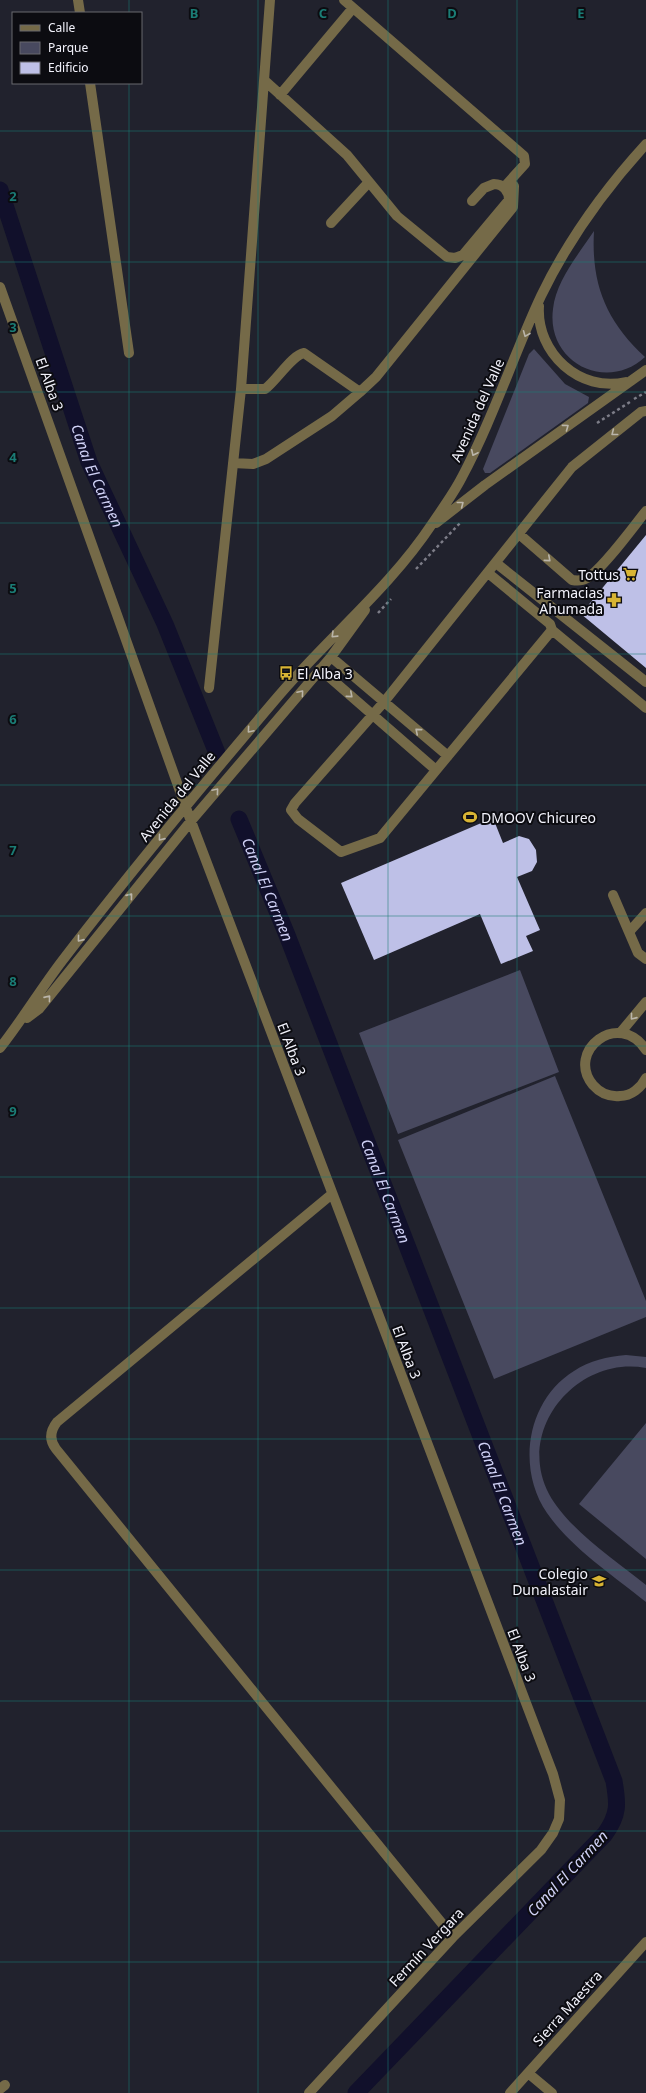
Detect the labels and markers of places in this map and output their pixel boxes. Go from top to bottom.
place label: Tottus [578,565,619,584]
supermarket icon: Tottus [622,566,638,582]
place label: Farmacias Ahumada [536,583,603,618]
pharmacy icon: Farmacias Ahumada [606,592,622,608]
place label: El Alba 3 [297,664,353,683]
bus stop icon: El Alba 3 [278,665,294,681]
place label: DMOOV Chicureo [481,808,596,827]
sports icon: DMOOV Chicureo [462,809,478,825]
place label: Colegio Dunalastair [512,1564,588,1599]
school or university icon: Colegio Dunalastair [591,1573,607,1589]

